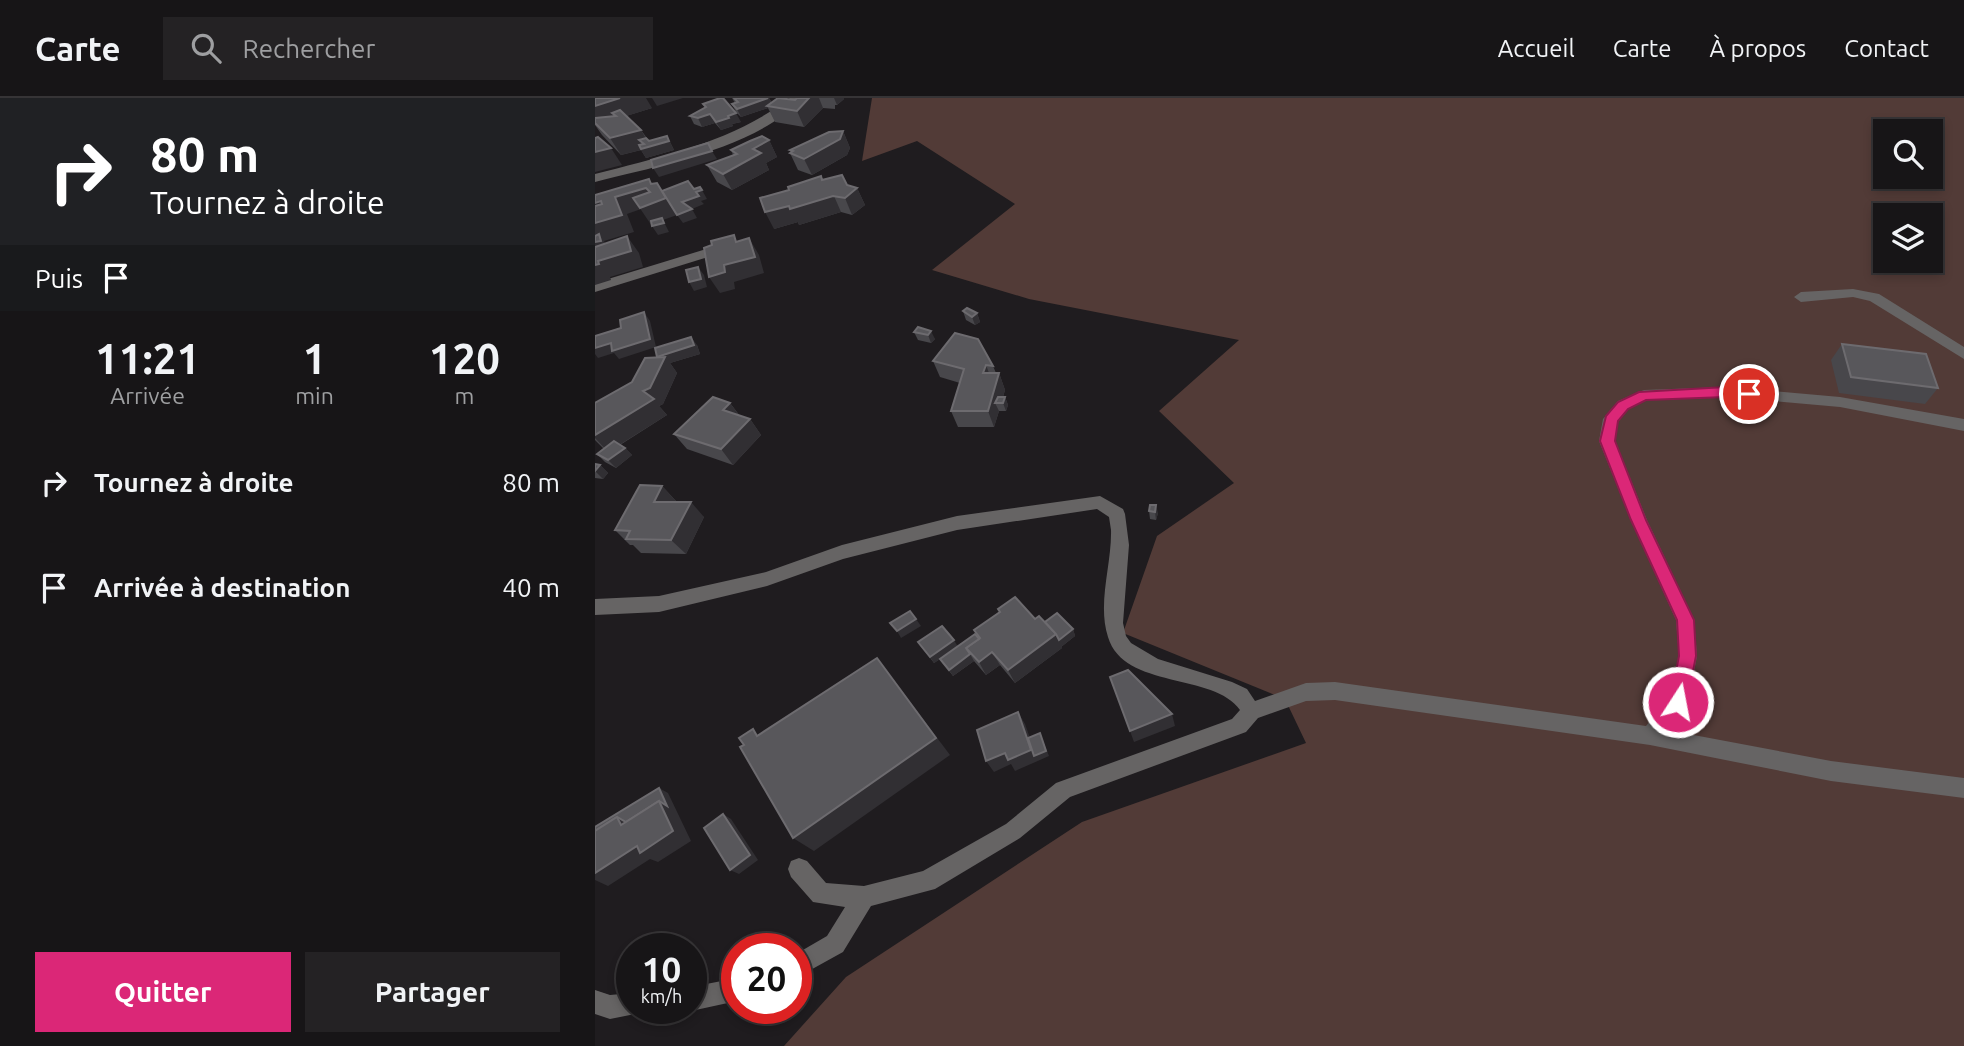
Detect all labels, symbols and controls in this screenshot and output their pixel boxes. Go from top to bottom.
search box [163,17,653,80]
icon: search [187,29,225,67]
text: Carte [35,30,121,67]
text: Rechercher [243,34,375,63]
text: Accueil [1498,35,1575,62]
text: Carte [1613,35,1672,62]
text: À propos [1710,35,1806,62]
text: Contact [1844,35,1929,62]
map controls [1873,119,1943,273]
button: search [1873,119,1943,189]
icon: right [35,126,126,217]
text: 80 m [150,126,259,181]
text: Tournez à droite [150,184,385,220]
button: layers [1873,203,1943,273]
icon: arrive [97,259,135,297]
text: Puis [35,264,83,293]
text: 11:21 [95,335,200,382]
text: 1 [303,335,326,382]
text: 120 [429,335,500,382]
pin [1719,364,1779,424]
icon: arrive [1730,375,1768,413]
text: Arrivée [110,383,185,408]
text: min [295,383,334,408]
text: m [454,383,474,408]
icon: right [35,464,73,502]
text: Tournez à droite [94,468,293,497]
text: 80 m [502,468,560,497]
icon: arrive [35,569,73,607]
text: Arrivée à destination [94,573,350,602]
text: 40 m [502,573,560,602]
position arrow [1641,665,1715,739]
speed limit sign: 20 [721,933,812,1024]
text: 10 [642,949,681,989]
button: Quitter [35,952,291,1032]
button: Partager [305,952,560,1032]
text: km/h [641,986,682,1006]

